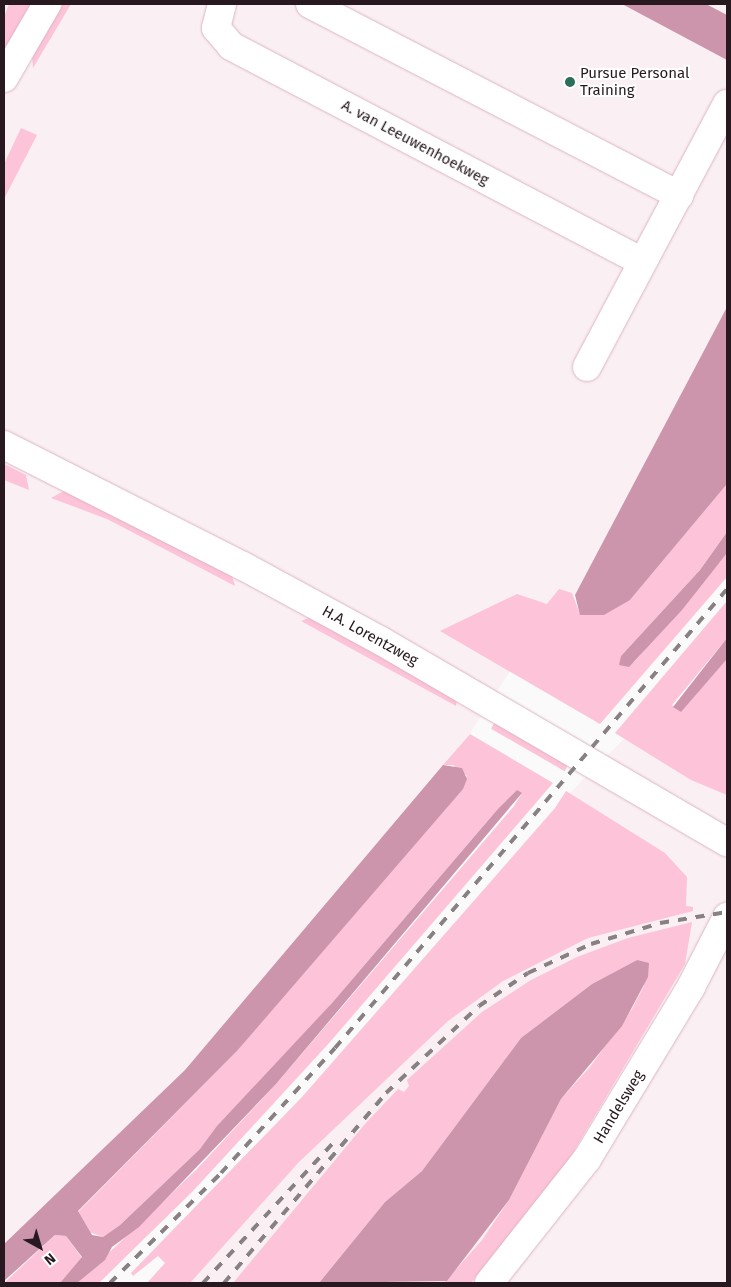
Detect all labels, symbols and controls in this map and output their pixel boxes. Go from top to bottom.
place label: Pursue Personal Training [580,64,689,99]
marker: Pursue Personal Training [564,76,576,88]
street label: A. van Leeuwenhoekweg [338,96,492,190]
street label: H.A. Lorentzweg [319,602,421,670]
street label: Handelsweg [590,1067,648,1147]
north arrow [15,1222,65,1272]
text: N [41,1250,59,1269]

